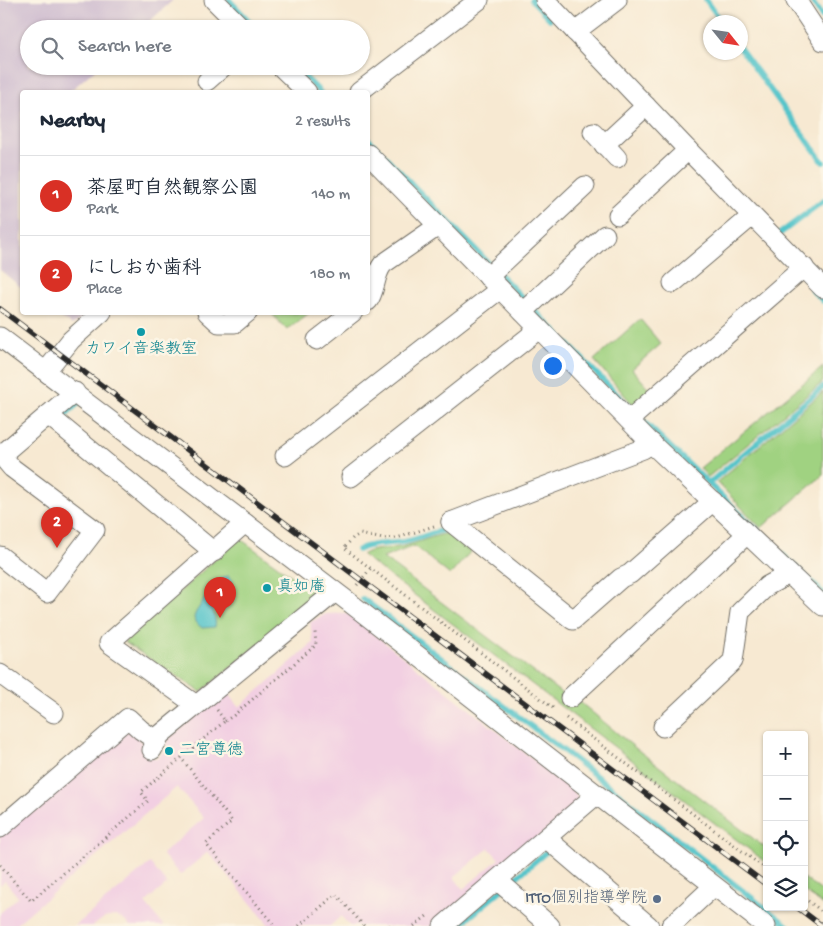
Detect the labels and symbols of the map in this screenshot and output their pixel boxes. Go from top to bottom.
north arrow [703,15,748,60]
marker: カワイ音楽教室 [135,326,147,338]
place label: カワイ音楽教室 [85,340,197,360]
your location [540,353,566,379]
pin: 2 [41,507,73,548]
pin: 1 [204,577,236,618]
place label: 真如庵 [277,577,325,598]
marker: 真如庵 [261,582,273,594]
place label: 二宮尊徳 [179,740,243,761]
marker: 二宮尊徳 [163,745,175,757]
place label: ITTO個別指導学院 [525,889,647,909]
marker: ITTO個別指導学院 [651,893,663,905]

